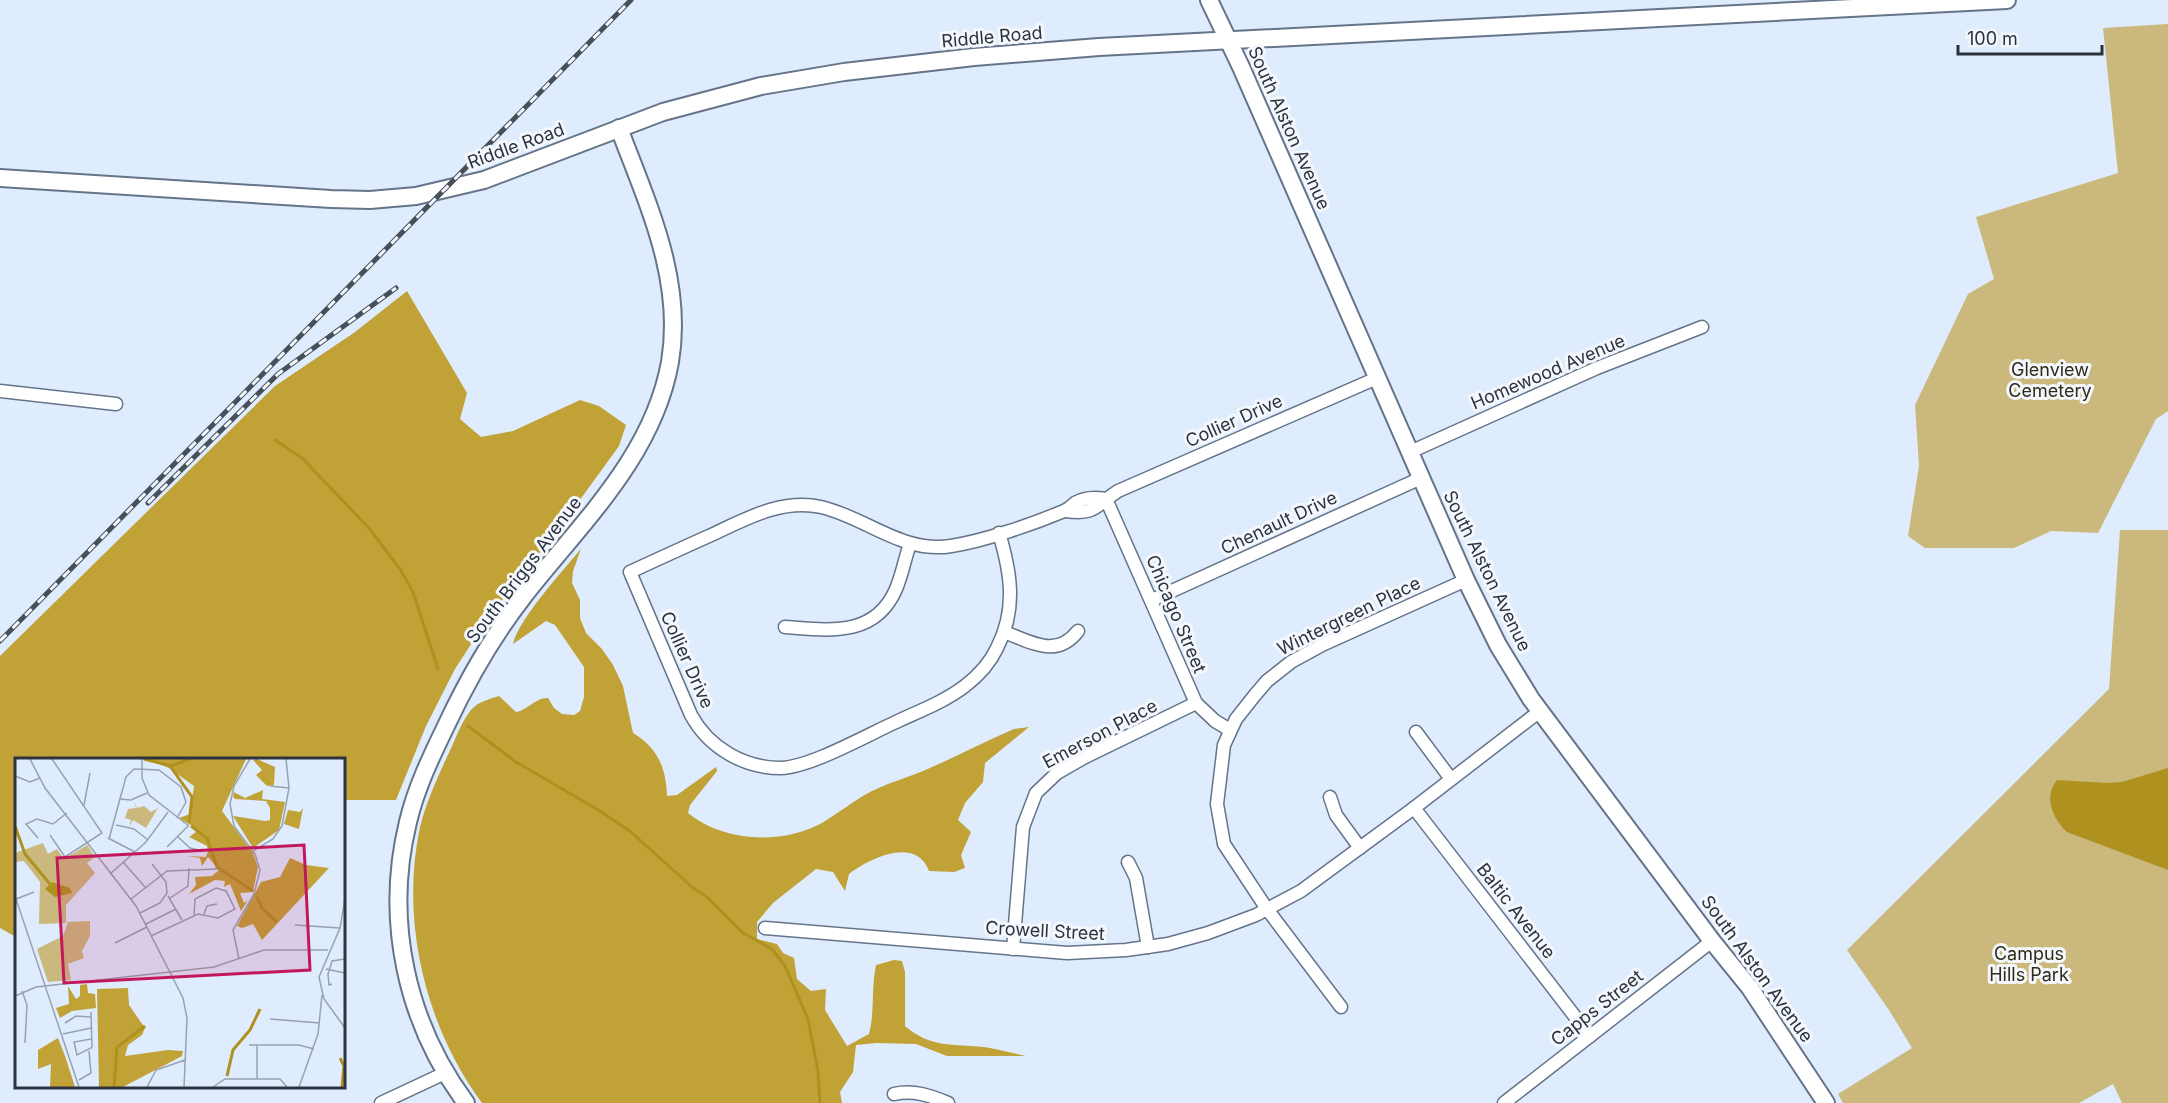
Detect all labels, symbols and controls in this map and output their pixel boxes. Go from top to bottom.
scale bar [1958,18,2102,56]
street label: Riddle Road [941,22,1043,51]
text: 100 m [1967,28,2018,49]
street label: South Alston Avenue [1244,43,1335,213]
street label: Riddle Road [465,118,567,173]
street label: Homewood Avenue [1468,330,1628,414]
park label: Glenview Cemetery [2008,359,2092,401]
street label: Collier Drive [1182,390,1286,451]
street label: Chenault Drive [1217,486,1340,559]
street label: South Alston Avenue [1439,487,1536,655]
street label: South Briggs Avenue [462,492,585,647]
street label: Chicago Street [1142,552,1211,676]
street label: Wintergreen Place [1274,572,1424,659]
street label: Collier Drive [657,608,718,712]
street label: Emerson Place [1039,695,1161,773]
inset map [15,758,345,1088]
street label: Baltic Avenue [1473,859,1560,963]
street label: South Alston Avenue [1697,891,1818,1046]
street label: Crowell Street [985,917,1105,944]
park label: Campus Hills Park [1989,943,2069,985]
street label: Capps Street [1547,965,1647,1050]

